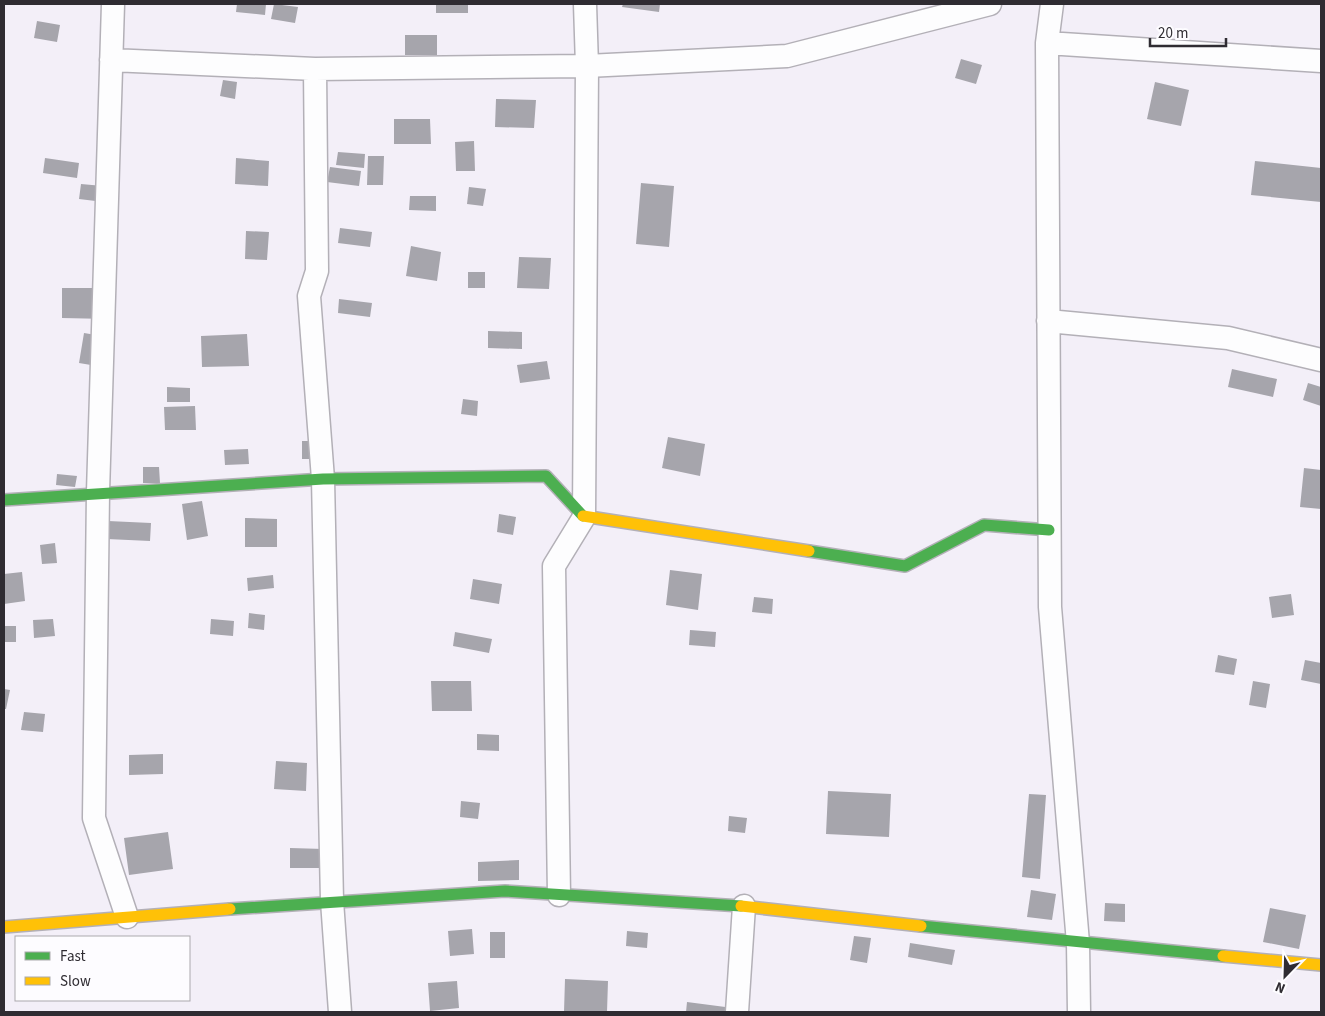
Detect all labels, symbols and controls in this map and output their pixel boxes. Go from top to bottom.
scale bar [1150,15,1226,47]
text: 20 m [1158,23,1188,44]
legend [15,936,190,1001]
text: Fast [60,946,86,967]
north arrow [1260,951,1310,1001]
text: Slow [60,971,91,992]
text: N [1272,976,1289,998]

